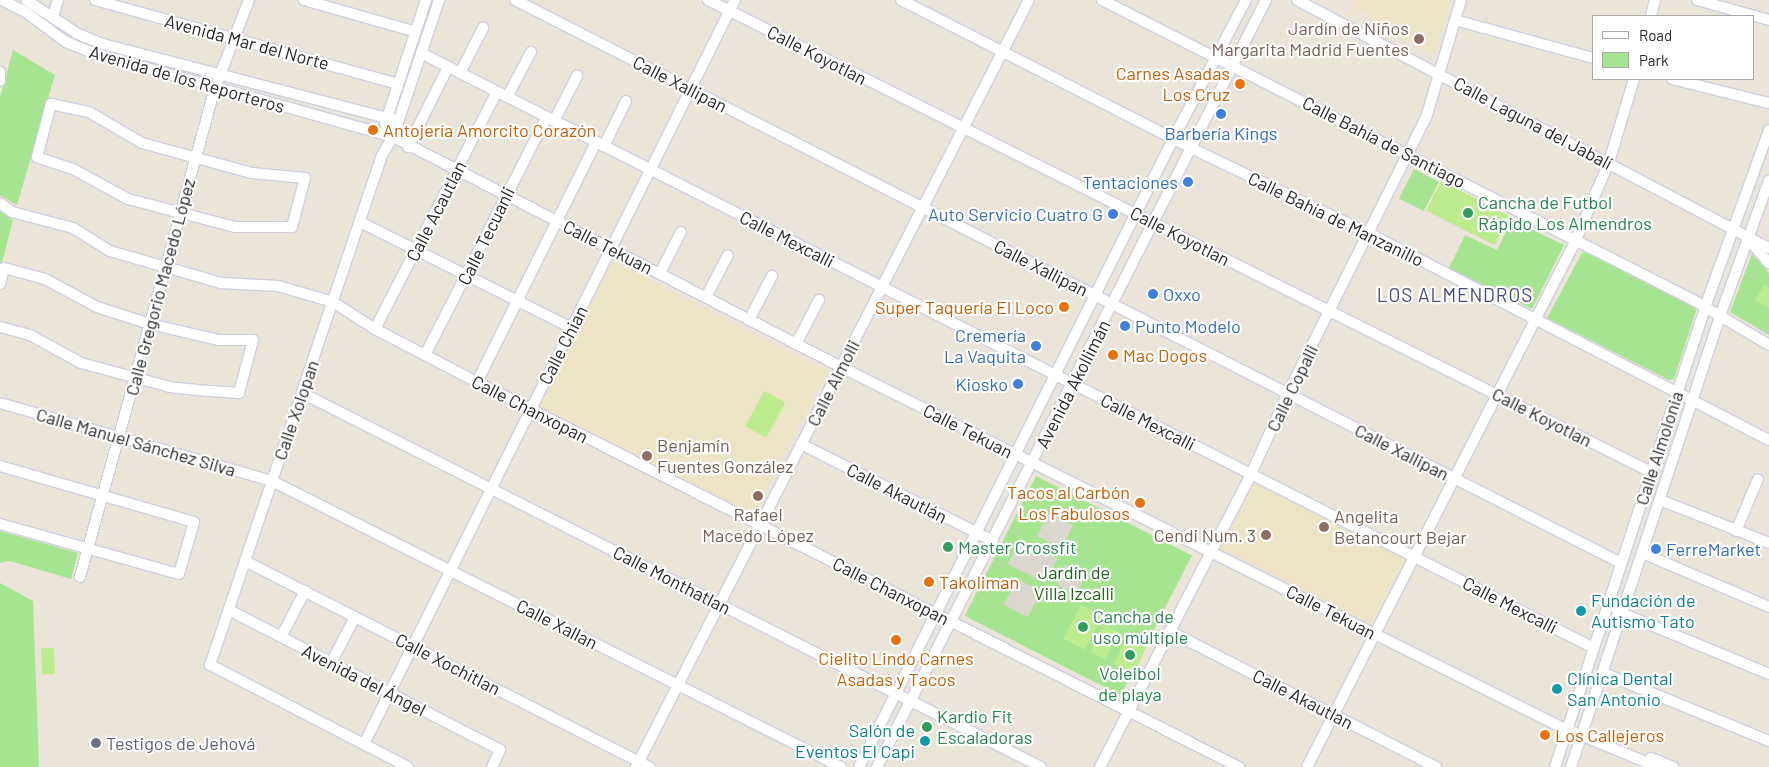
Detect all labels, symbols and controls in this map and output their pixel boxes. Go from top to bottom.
street label: Avenida Mar del Norte [162,10,332,74]
legend [1592,15,1754,80]
place label: Jardín de Niños Margarita Madrid Fuentes [1212,18,1409,60]
street label: Calle Koyotlan [764,21,870,89]
text: Road [1639,26,1672,44]
marker: Jardín de Niños Margarita Madrid Fuentes [1413,33,1425,45]
street label: Avenida de los Reporteros [87,41,287,117]
street label: Calle Xallipan [629,51,731,117]
text: Park [1639,51,1668,69]
place label: Carnes Asadas Los Cruz [1116,63,1230,106]
street label: Calle Laguna del Jabalí [1450,72,1616,174]
marker: Carnes Asadas Los Cruz [1234,78,1246,90]
street label: Calle Bahía de Santiago [1299,91,1469,193]
marker: Barbería Kings [1215,108,1227,120]
place label: Antojería Amorcito Corazón [383,119,596,141]
place label: Barbería Kings [1165,122,1277,144]
marker: Antojería Amorcito Corazón [367,124,379,136]
street label: Calle Acautlan [401,157,471,265]
street label: Calle Bahía de Manzanillo [1245,167,1427,271]
place label: Tentaciones [1083,171,1178,193]
street label: Calle Gregorio Macedo López [121,176,199,398]
marker: Tentaciones [1182,176,1194,188]
street label: Calle Tecuanli [453,183,519,289]
place label: Cancha de Futbol Rápido Los Almendros [1478,192,1652,234]
street label: Calle Koyotlan [1127,202,1233,270]
place label: Auto Servicio Cuatro G [928,203,1103,225]
street label: Calle Mexcalli [736,206,838,272]
marker: Cancha de Futbol Rápido Los Almendros [1462,207,1474,219]
marker: Auto Servicio Cuatro G [1107,208,1119,220]
street label: Calle Tekuan [560,215,656,279]
street label: Calle Xallipan [990,235,1092,301]
place label: Oxxo [1163,283,1201,305]
district label: LOS ALMENDROS [1375,284,1535,306]
marker: Oxxo [1147,288,1159,300]
place label: Super Taquería El Loco [875,296,1054,318]
marker: Super Taquería El Loco [1058,301,1070,313]
street label: Calle Chian [534,302,592,388]
place label: Punto Modelo [1135,315,1241,337]
street label: Avenida Akollimán [1031,316,1115,452]
marker: Punto Modelo [1119,320,1131,332]
place label: Cremería La Vaquita [944,325,1026,368]
street label: Calle Almolli [802,336,864,430]
marker: Cremería La Vaquita [1030,340,1042,352]
street label: Calle Copalli [1262,341,1322,435]
place label: Mac Dogos [1123,344,1207,366]
marker: Mac Dogos [1107,349,1119,361]
street label: Calle Xolopan [269,357,323,463]
street label: Calle Chanxopan [468,370,592,448]
place label: Kiosko [955,373,1008,395]
marker: Kiosko [1012,378,1024,390]
street label: Calle Koyotlan [1489,383,1595,451]
street label: Calle Almolonia [1630,388,1688,508]
street label: Calle Mexcalli [1097,389,1199,455]
street label: Calle Tekuan [920,399,1016,463]
street label: Calle Manuel Sánchez Silva [34,403,238,481]
street label: Calle Xallipan [1351,419,1453,485]
place label: Benjamín Fuentes González [657,435,793,478]
marker: Benjamín Fuentes González [641,450,653,462]
street label: Calle Akautlán [843,458,951,528]
place label: Tacos al Carbón Los Fabulosos [1007,482,1130,524]
marker: Rafael Macedo López [752,490,764,502]
marker: Tacos al Carbón Los Fabulosos [1134,497,1146,509]
place label: Rafael Macedo López [702,504,814,546]
place label: Angelita Betancourt Bejar [1334,506,1467,548]
marker: Angelita Betancourt Bejar [1318,521,1330,533]
place label: Cendi Num. 3 [1154,524,1256,546]
marker: Cendi Num. 3 [1260,529,1272,541]
place label: Master Crossfit [958,536,1077,558]
place label: FerreMarket [1666,538,1761,560]
street label: Calle Monthatlan [610,541,734,619]
marker: Master Crossfit [942,541,954,553]
marker: FerreMarket [1650,543,1662,555]
street label: Calle Chanxopan [829,552,953,630]
park label: Jardín de Villa Izcalli [1034,562,1114,604]
place label: Takoliman [939,571,1019,593]
street label: Calle Mexcalli [1459,572,1561,638]
marker: Takoliman [923,576,935,588]
street label: Calle Tekuan [1283,580,1379,644]
place label: Fundación de Autismo Tato [1591,590,1696,632]
street label: Calle Xallan [513,594,601,654]
marker: Fundación de Autismo Tato [1575,605,1587,617]
place label: Cancha de uso múltiple [1093,606,1188,649]
marker: Cancha de uso múltiple [1077,621,1089,633]
street label: Calle Xochitlan [392,628,504,700]
marker: Cielito Lindo Carnes Asadas y Tacos [890,634,902,646]
street label: Avenida del Ángel [298,639,430,721]
place label: Cielito Lindo Carnes Asadas y Tacos [818,648,974,691]
marker: Voleibol de playa [1124,649,1136,661]
place label: Voleibol de playa [1098,663,1162,706]
street label: Calle Akautlan [1249,664,1357,734]
place label: Clínica Dental San Antonio [1567,668,1673,711]
marker: Clínica Dental San Antonio [1551,683,1563,695]
place label: Kardio Fit Escaladoras [937,706,1032,749]
place label: Salón de Eventos El Capi [795,720,915,762]
marker: Kardio Fit Escaladoras [921,721,933,733]
place label: Los Callejeros [1555,724,1664,746]
marker: Los Callejeros [1539,729,1551,741]
place label: Testigos de Jehová [106,732,255,754]
marker: Salón de Eventos El Capi [919,735,931,747]
marker: Testigos de Jehová [90,737,102,749]

